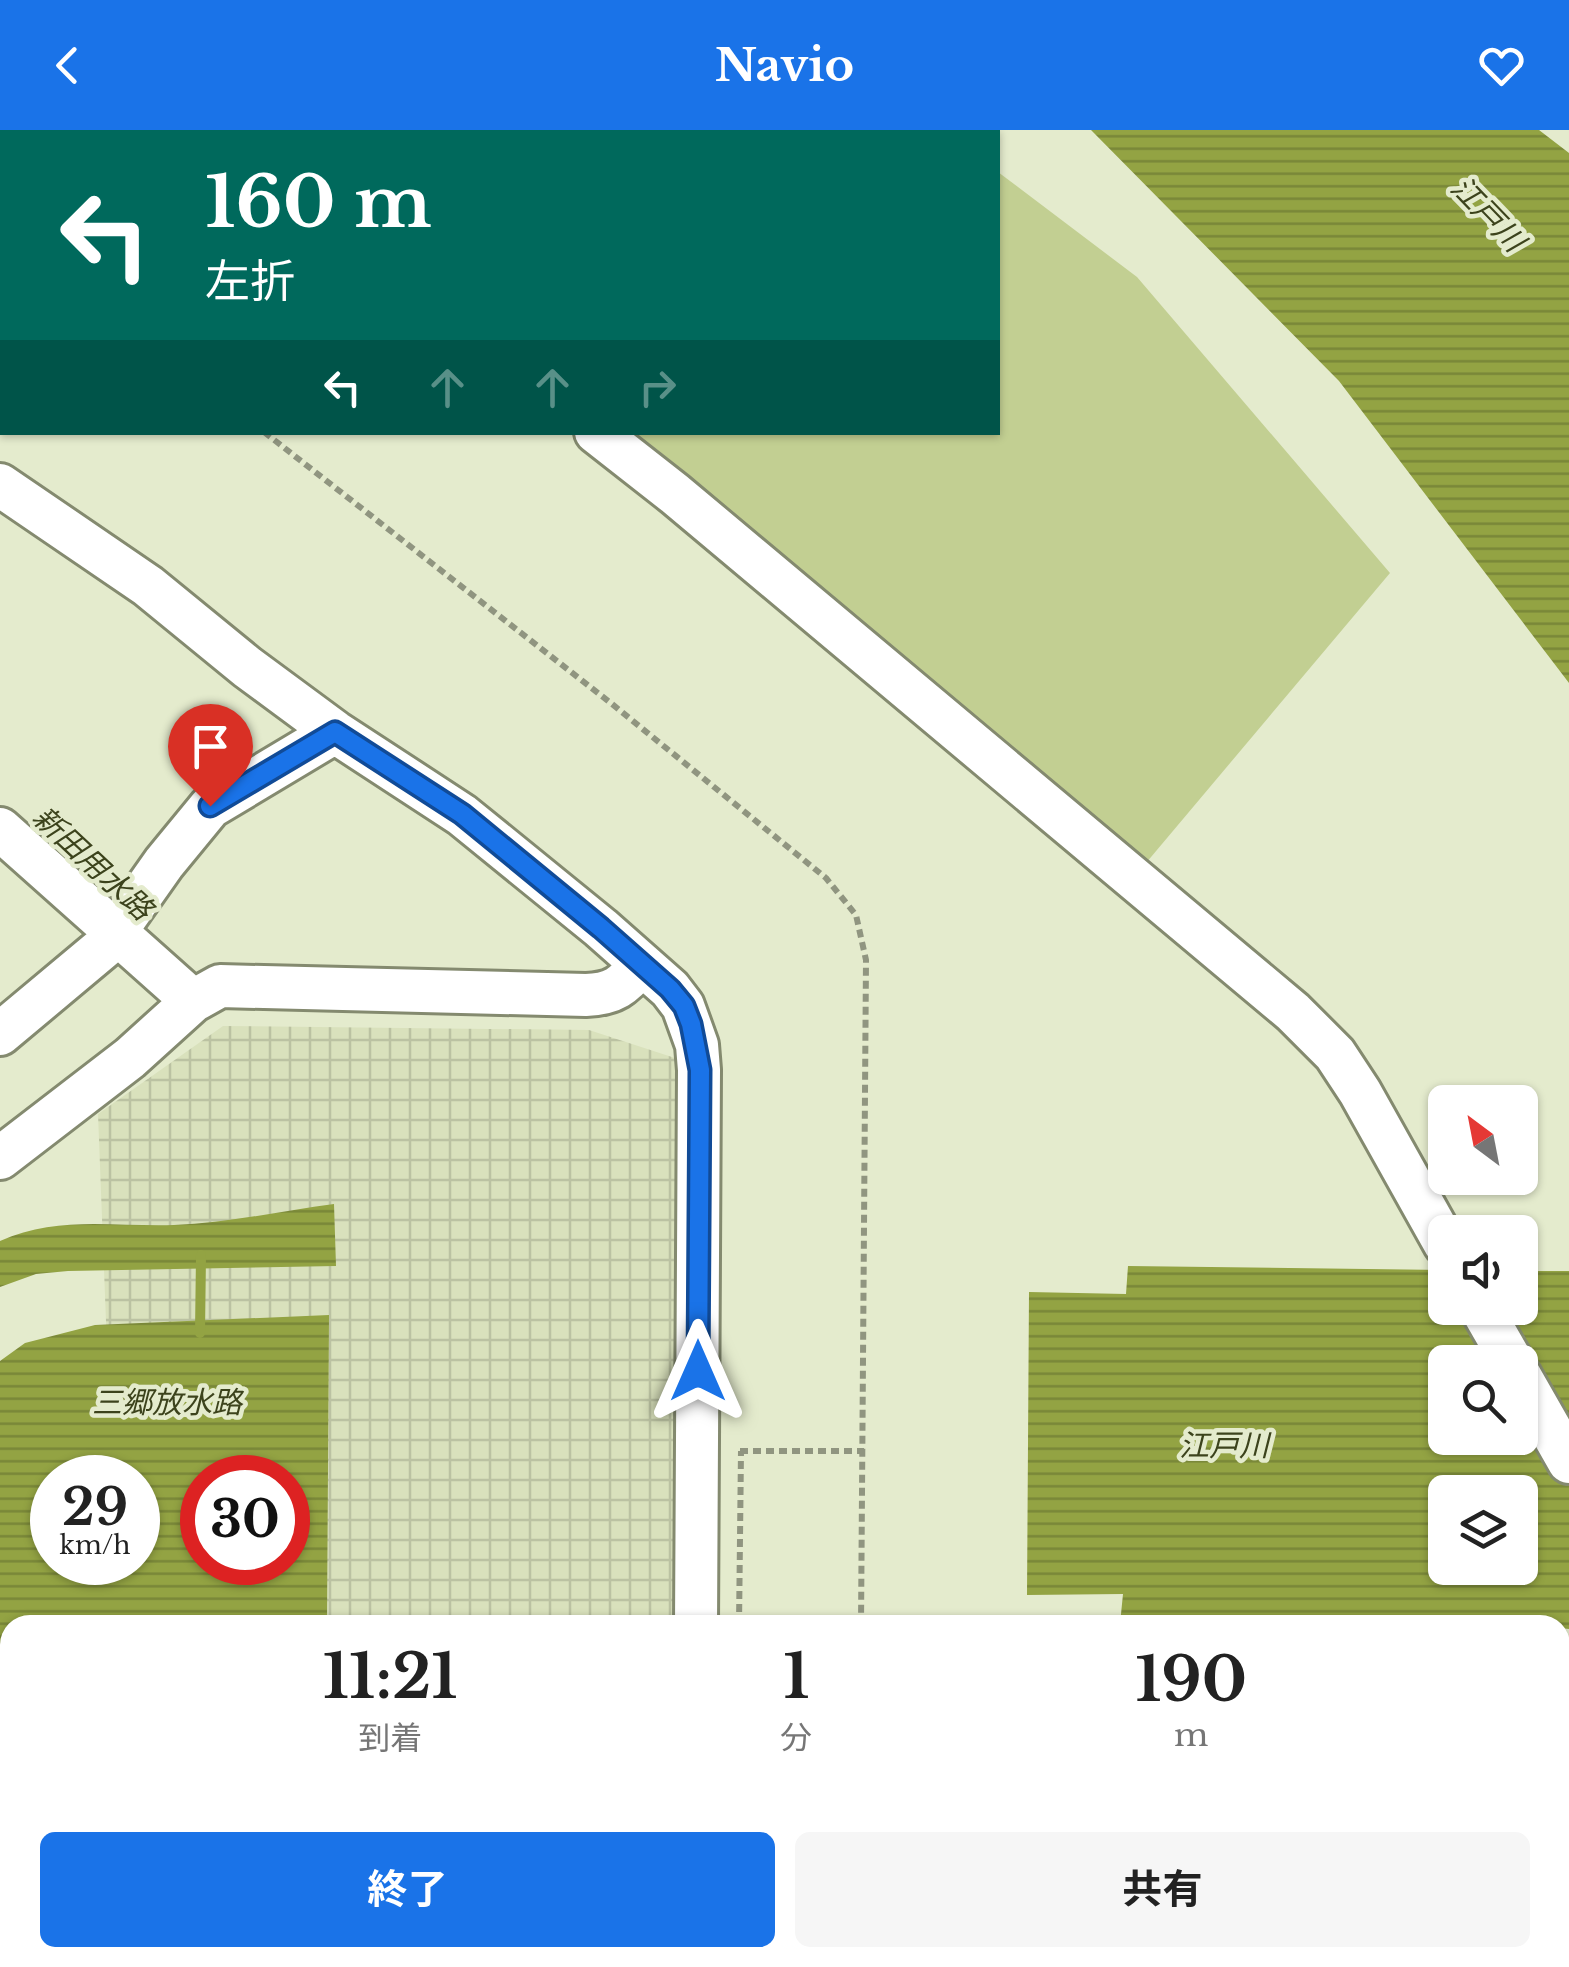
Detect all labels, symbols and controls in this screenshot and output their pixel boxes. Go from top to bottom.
text: Navio [715,37,854,93]
icon: back [40,38,95,93]
icon: heart [1474,38,1529,93]
text: 160 m [205,159,432,246]
water label: 江戸川 [1443,169,1535,261]
icon: left [40,170,170,300]
text: 左折 [205,253,295,309]
icon: left [315,360,370,415]
icon: ahead [420,360,475,415]
icon: ahead [525,360,580,415]
icon: right [630,360,685,415]
pin [168,704,253,807]
icon: arrive [183,719,238,774]
water label: 新田用水路 [26,798,163,930]
north arrow [1428,1085,1538,1195]
map controls [1428,1085,1538,1585]
button: sound [1428,1215,1538,1325]
position arrow [646,1319,750,1423]
button: search [1428,1345,1538,1455]
water label: 三郷放水路 [92,1384,245,1421]
water label: 江戸川 [1179,1427,1272,1464]
speed limit sign: 30 [180,1455,310,1585]
button: layers [1428,1475,1538,1585]
text: 29 [62,1476,128,1539]
text: km/h [60,1530,130,1561]
text: 11:21 [323,1640,457,1714]
text: 1 [783,1640,809,1714]
text: 190 [1135,1643,1247,1717]
text: m [1174,1715,1208,1755]
text: 到着 [358,1718,422,1758]
text: 分 [780,1718,812,1758]
button: 終了 [40,1832,775,1947]
button: 共有 [795,1832,1530,1947]

